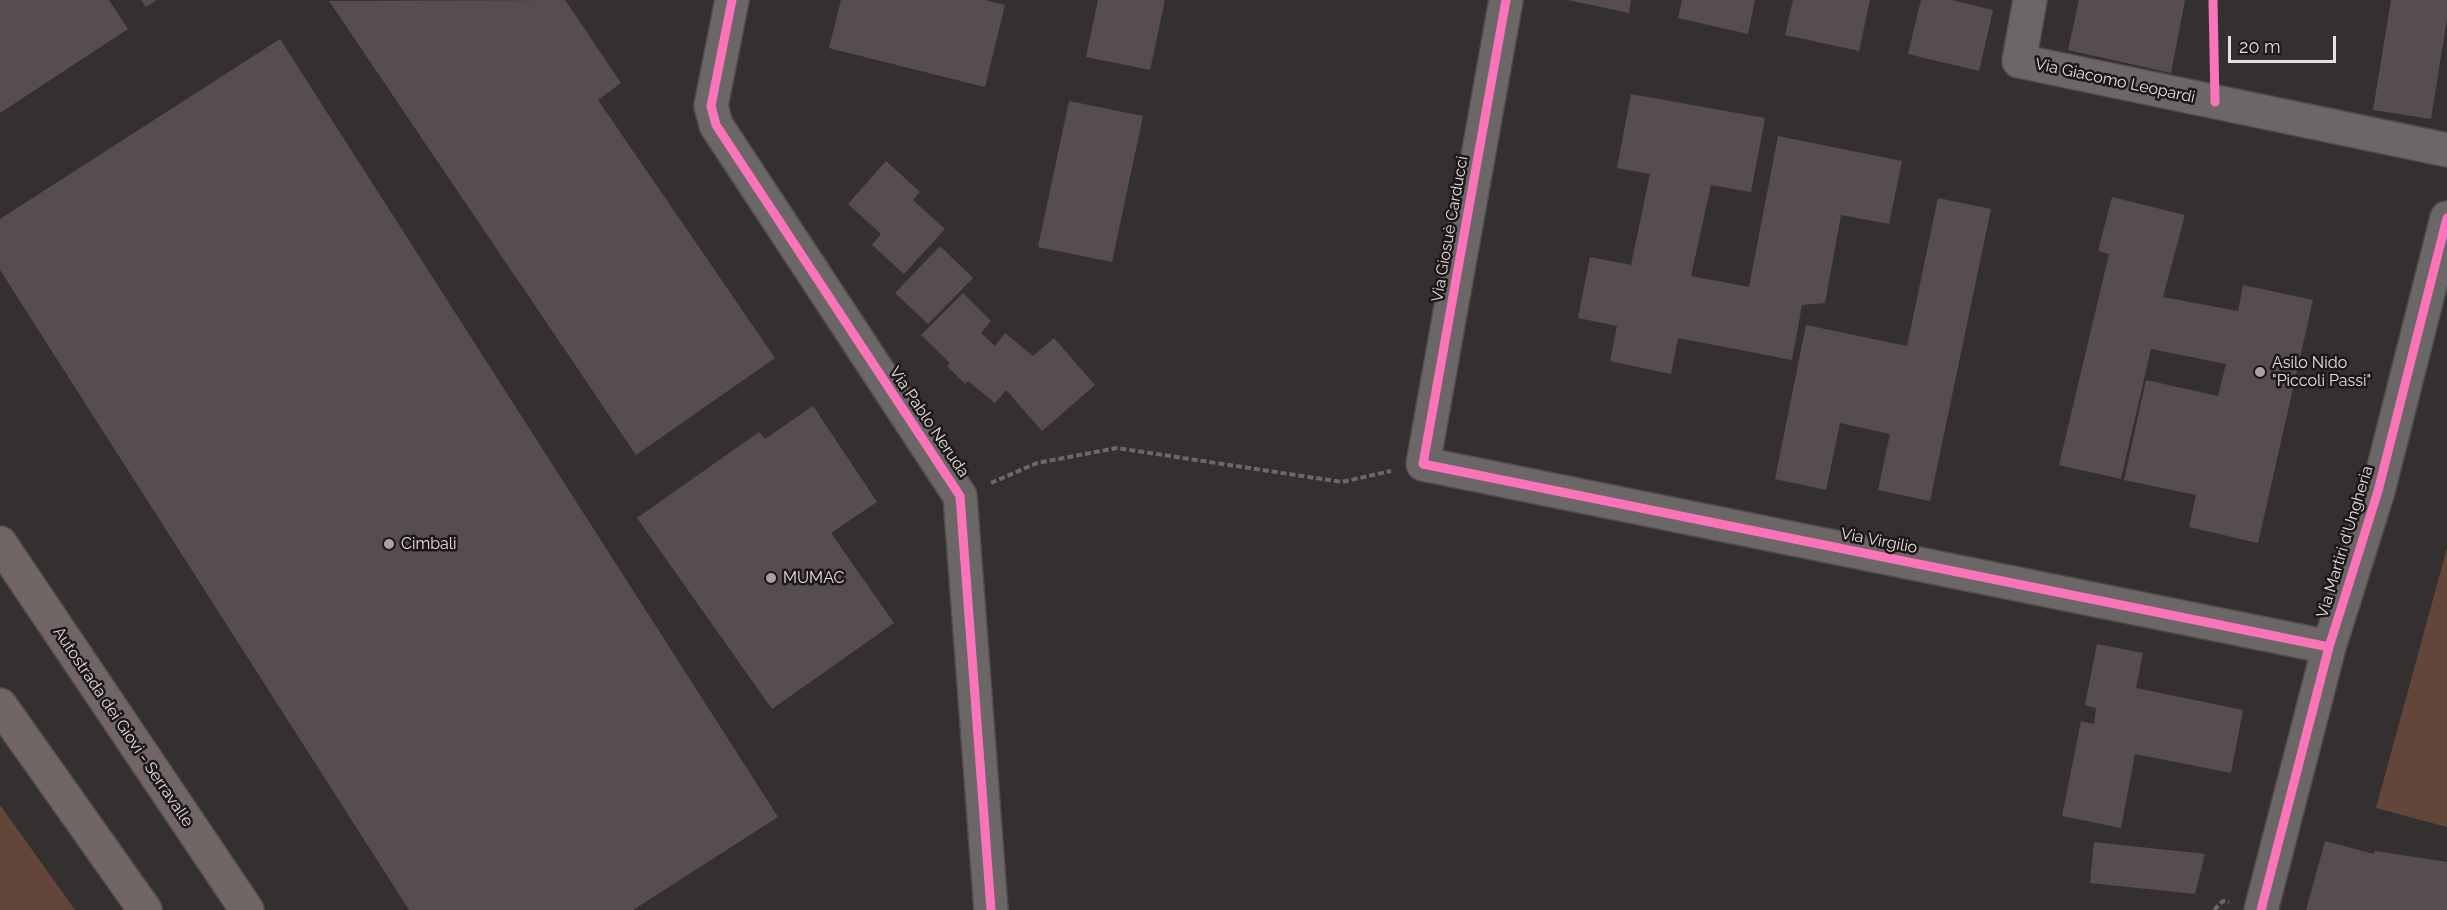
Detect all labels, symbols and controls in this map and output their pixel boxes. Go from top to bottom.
scale bar [2231,24,2339,62]
text: 20 m [2239,36,2281,57]
street label: Via Giacomo Leopardi [2033,55,2197,107]
street label: Via Giosuè Carducci [1428,155,1472,303]
place label: Asilo Nido "Piccoli Passi" [2272,353,2371,391]
street label: Via Pablo Neruda [885,363,973,481]
marker: Asilo Nido "Piccoli Passi" [2253,365,2267,379]
street label: Via Martiri d'Ungheria [2313,463,2377,621]
street label: Via Virgilio [1839,524,1919,558]
place label: Cimbali [401,534,457,554]
marker: Cimbali [382,537,396,551]
place label: MUMAC [783,568,845,588]
marker: MUMAC [764,571,778,585]
street label: Autostrada dei Giovi - Serravalle [49,623,197,831]

